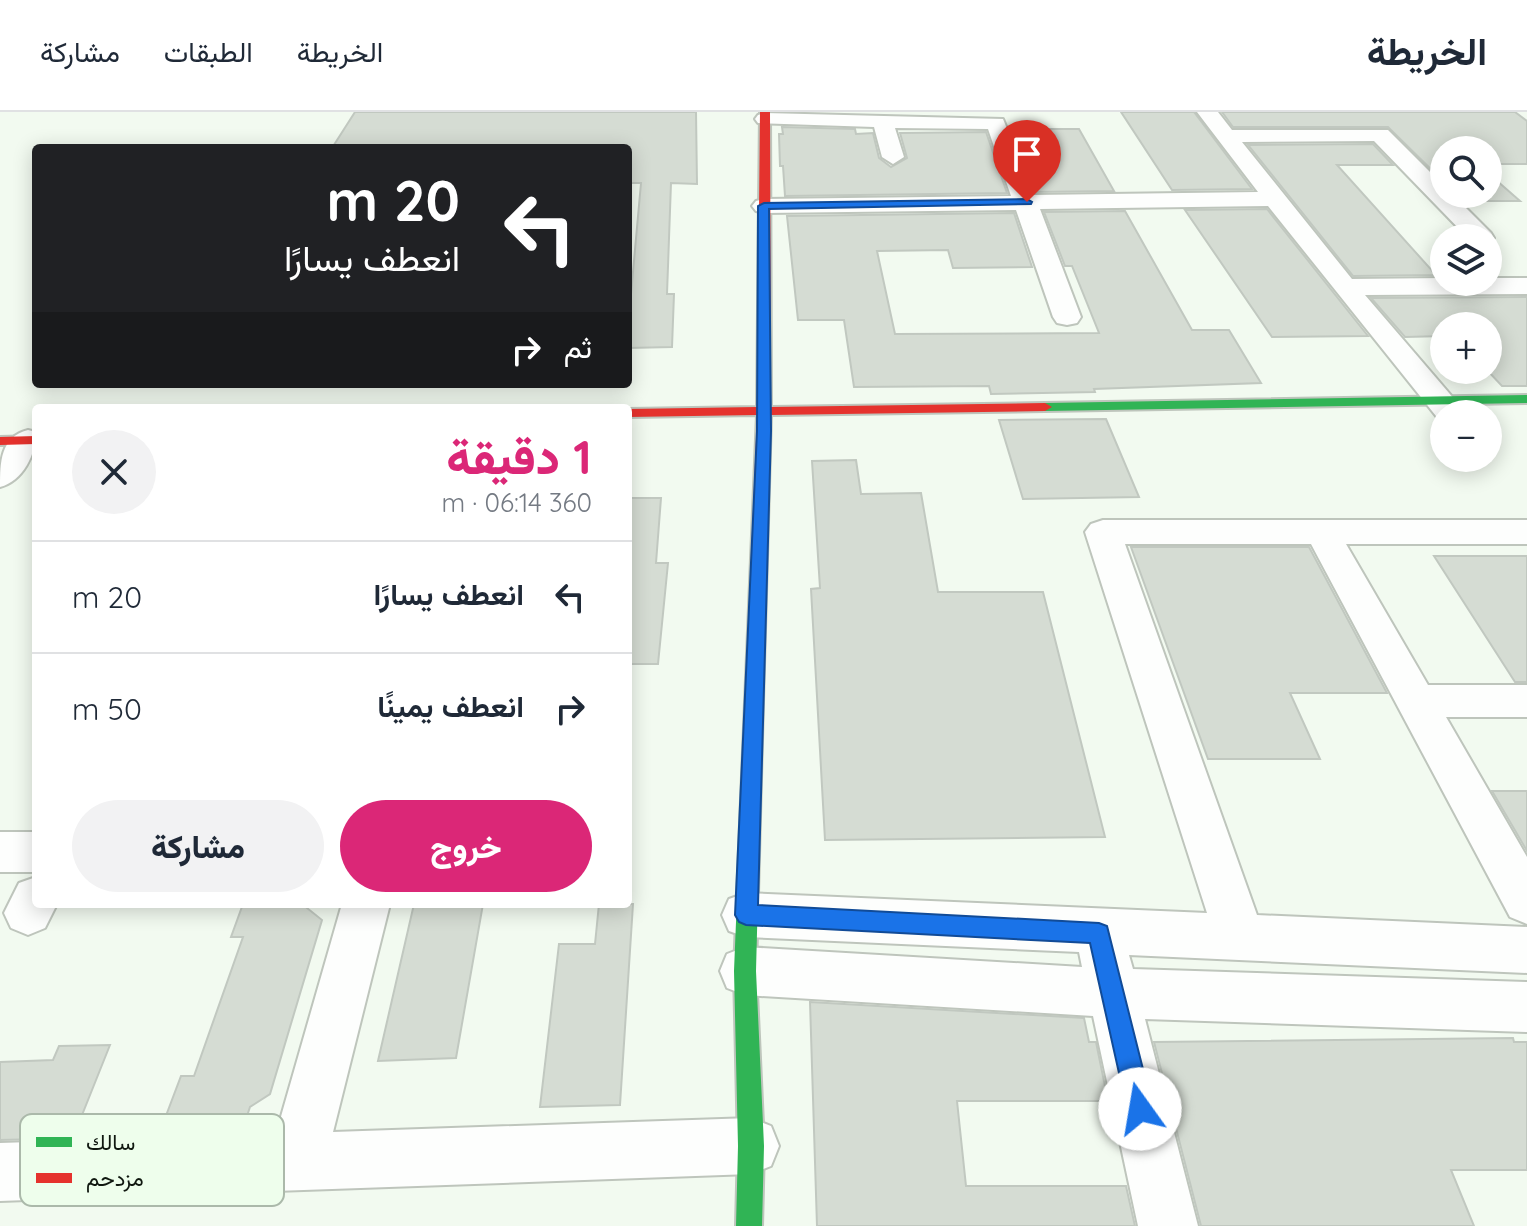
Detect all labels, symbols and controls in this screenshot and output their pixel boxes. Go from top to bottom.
text: الخريطة [1367,27,1487,75]
text: مشاركة [40,34,120,69]
text: الطبقات [164,34,253,69]
text: الخريطة [297,34,383,69]
pin [993,120,1061,202]
icon: arrive [1005,132,1049,176]
map controls [1430,136,1502,472]
button: search [1430,136,1502,208]
text: 20 m [326,165,460,235]
icon: left [488,176,592,280]
button: layers [1430,224,1502,296]
text: انعطف يسارًا [284,235,460,280]
button: + [1430,312,1502,384]
icon: right [504,328,548,372]
text: ثم [564,328,592,366]
button: − [1430,400,1502,472]
text: 1 دقيقة [446,426,592,486]
button: close [72,430,156,514]
text: 360 m · 06:14 [442,486,592,519]
text: انعطف يسارًا [374,575,524,613]
icon: left [548,575,592,619]
text: 20 m [72,578,142,616]
text: انعطف يمينًا [377,687,524,725]
icon: right [548,687,592,731]
text: 50 m [72,690,142,728]
button: مشاركة [72,800,324,892]
button: خروج [340,800,592,892]
position arrow [1098,1067,1182,1151]
legend [20,1114,284,1206]
text: سالك [86,1128,135,1156]
text: مزدحم [86,1164,144,1193]

